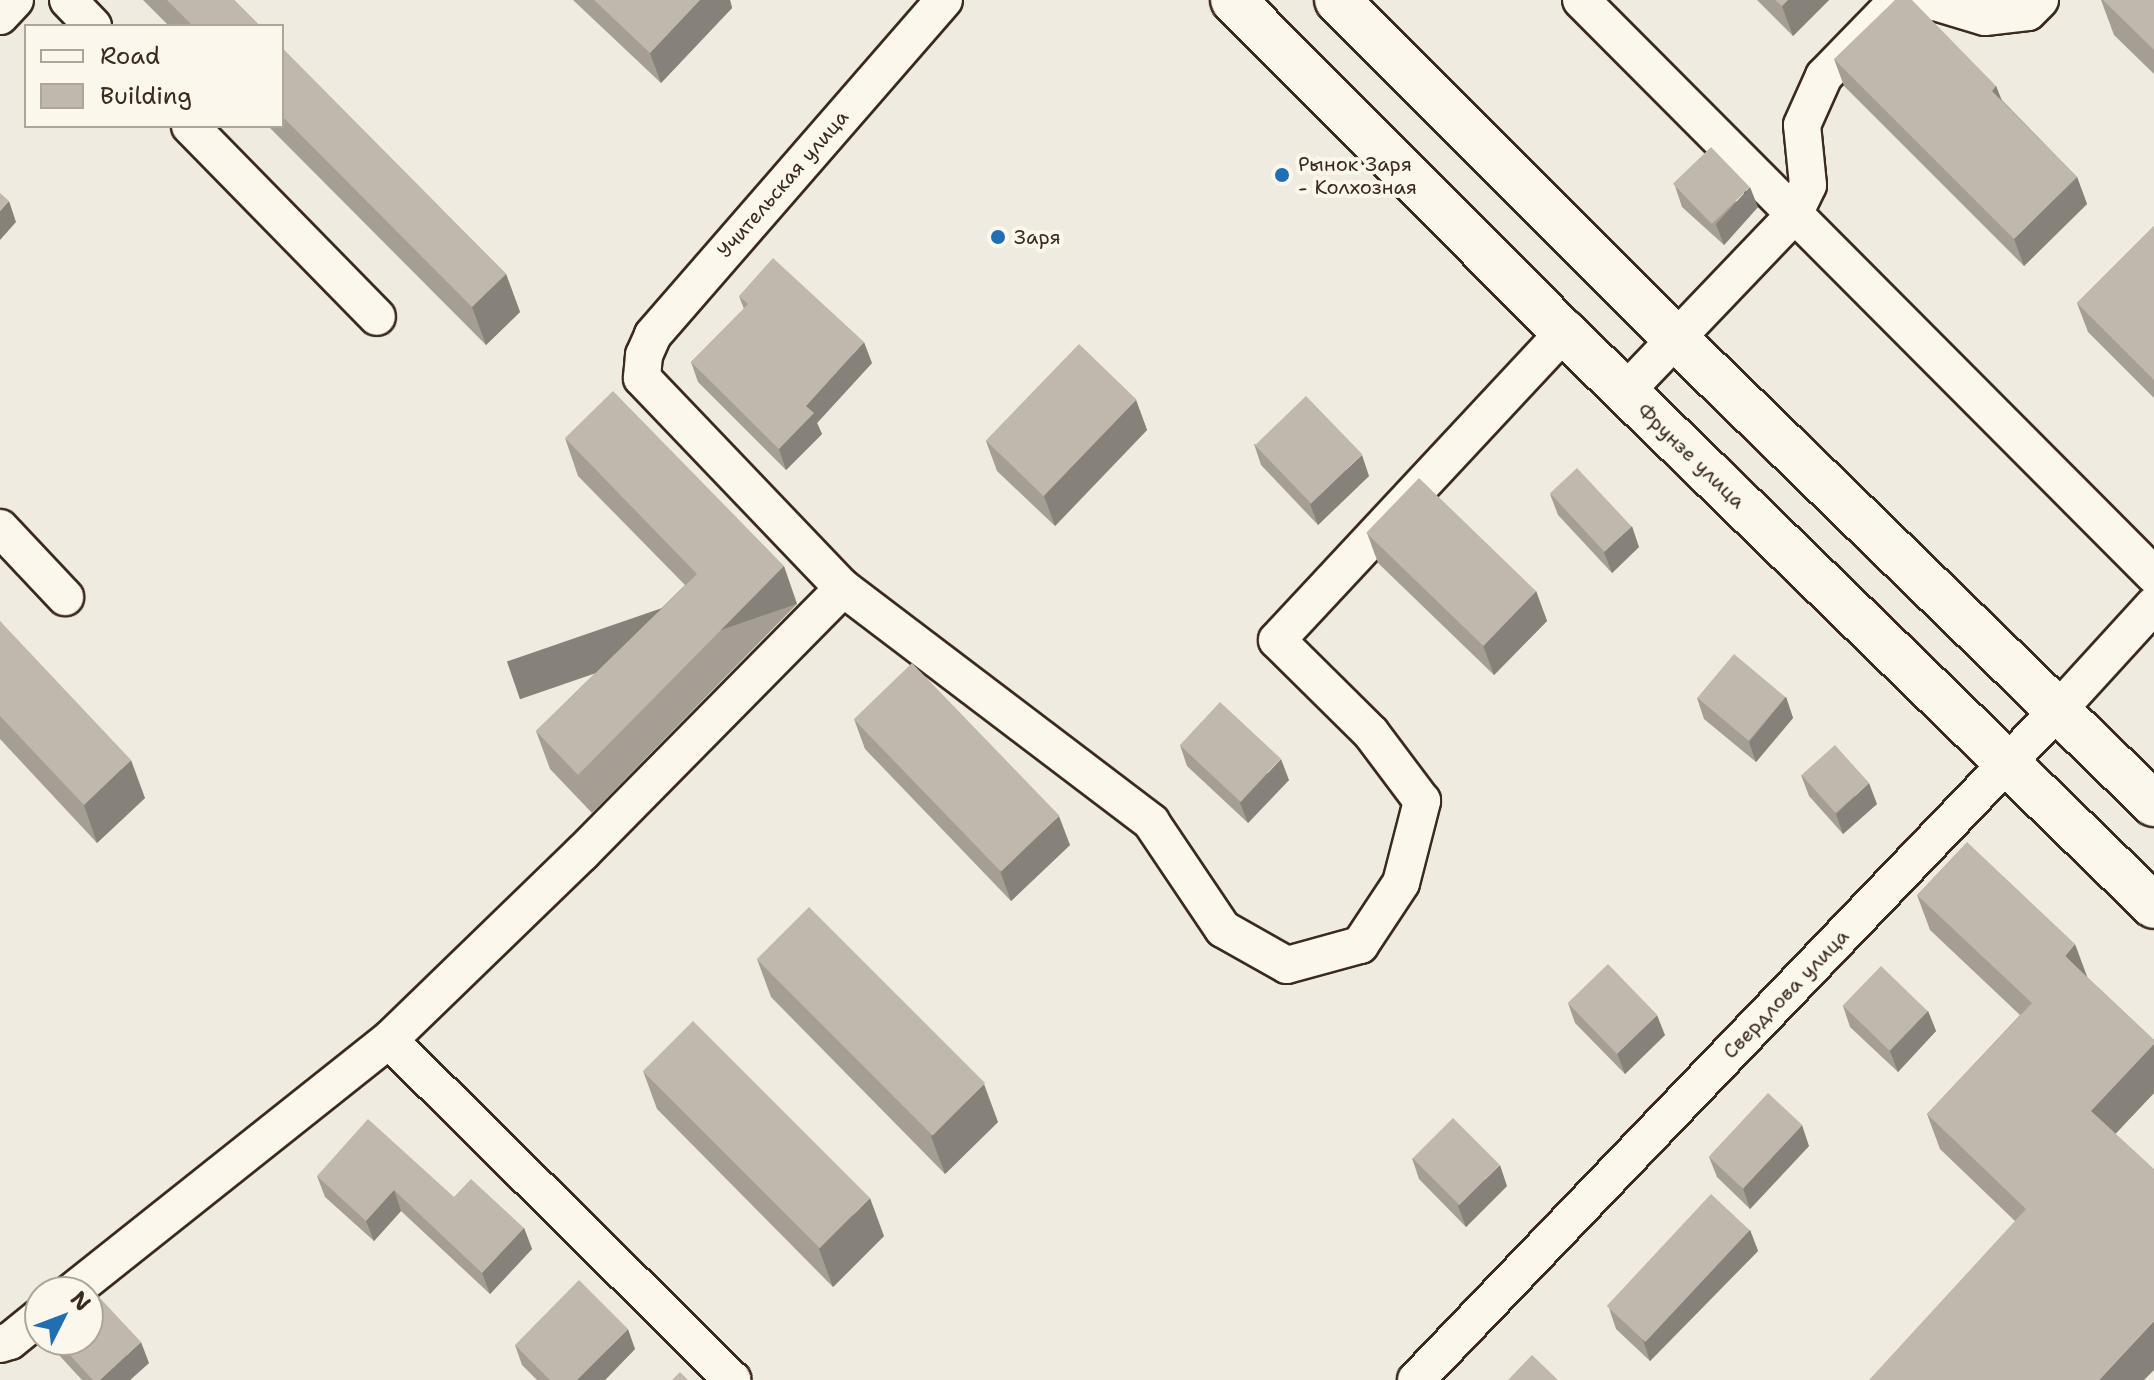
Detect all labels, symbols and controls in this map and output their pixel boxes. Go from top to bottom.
legend [24,24,284,128]
text: Road [100,40,160,72]
text: Building [100,80,192,112]
street label: Учительская улица [712,105,854,263]
place label: Рынок Заря - Колхозная [1298,152,1417,199]
marker: Рынок Заря - Колхозная [1273,166,1291,184]
place label: Заря [1014,225,1061,249]
marker: Заря [989,228,1007,246]
street label: Фрунзе улица [1632,399,1750,513]
street label: Свердлова улица [1718,924,1854,1064]
north arrow [24,1276,104,1356]
text: N [64,1285,97,1317]

